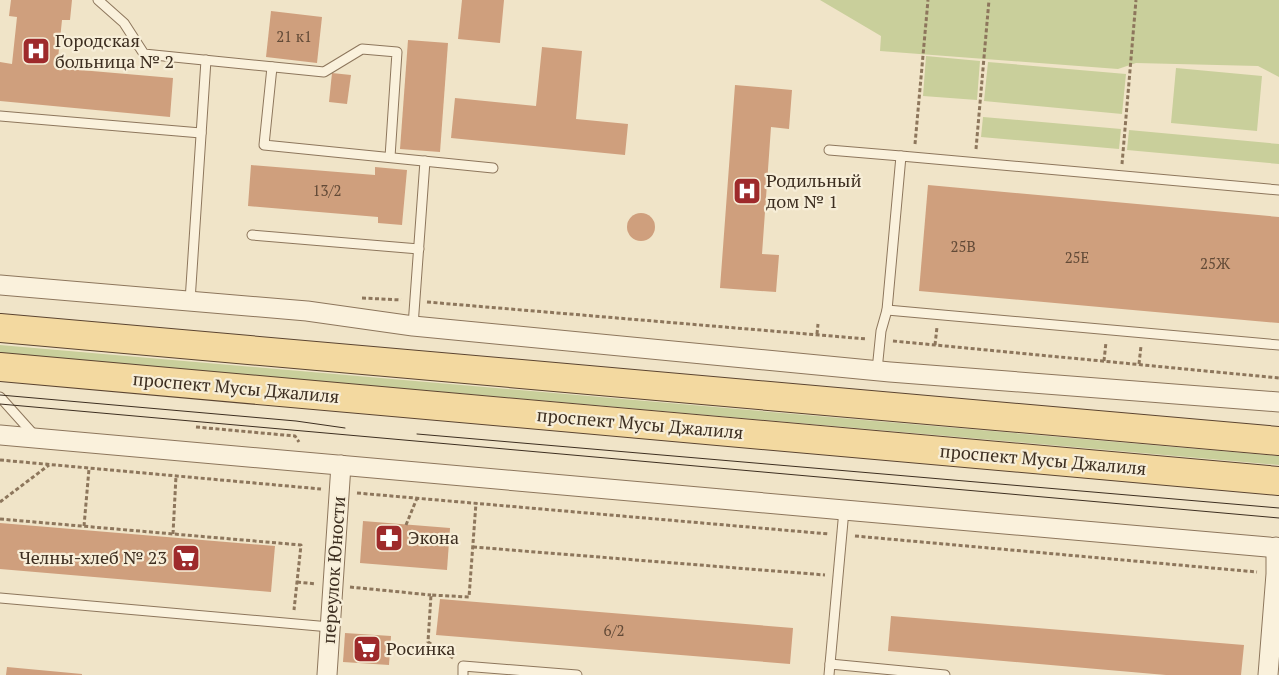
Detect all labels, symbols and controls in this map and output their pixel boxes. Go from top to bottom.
house number: 21 к1 [276,26,312,46]
place label: Городская больница № 2 [55,28,174,73]
hospital icon: Городская больница № 2 [21,36,51,66]
place label: Родильный дом № 1 [766,168,861,213]
hospital icon: Родильный дом № 1 [732,176,762,206]
house number: 13/2 [312,180,342,200]
house number: 25В [950,236,976,256]
house number: 25Е [1065,247,1089,267]
house number: 25Ж [1200,253,1231,273]
street label: проспект Мусы Джалиля [132,366,340,408]
street label: проспект Мусы Джалиля [536,402,744,444]
street label: проспект Мусы Джалиля [939,438,1147,480]
street label: переулок Юности [316,495,350,645]
pharmacy icon: Экона [374,523,404,553]
place label: Экона [408,525,459,549]
supermarket icon: Челны-хлеб № 23 [171,543,201,573]
place label: Челны-хлеб № 23 [19,545,167,569]
house number: 6/2 [603,620,625,640]
supermarket icon: Росинка [352,634,382,664]
place label: Росинка [386,636,455,660]

